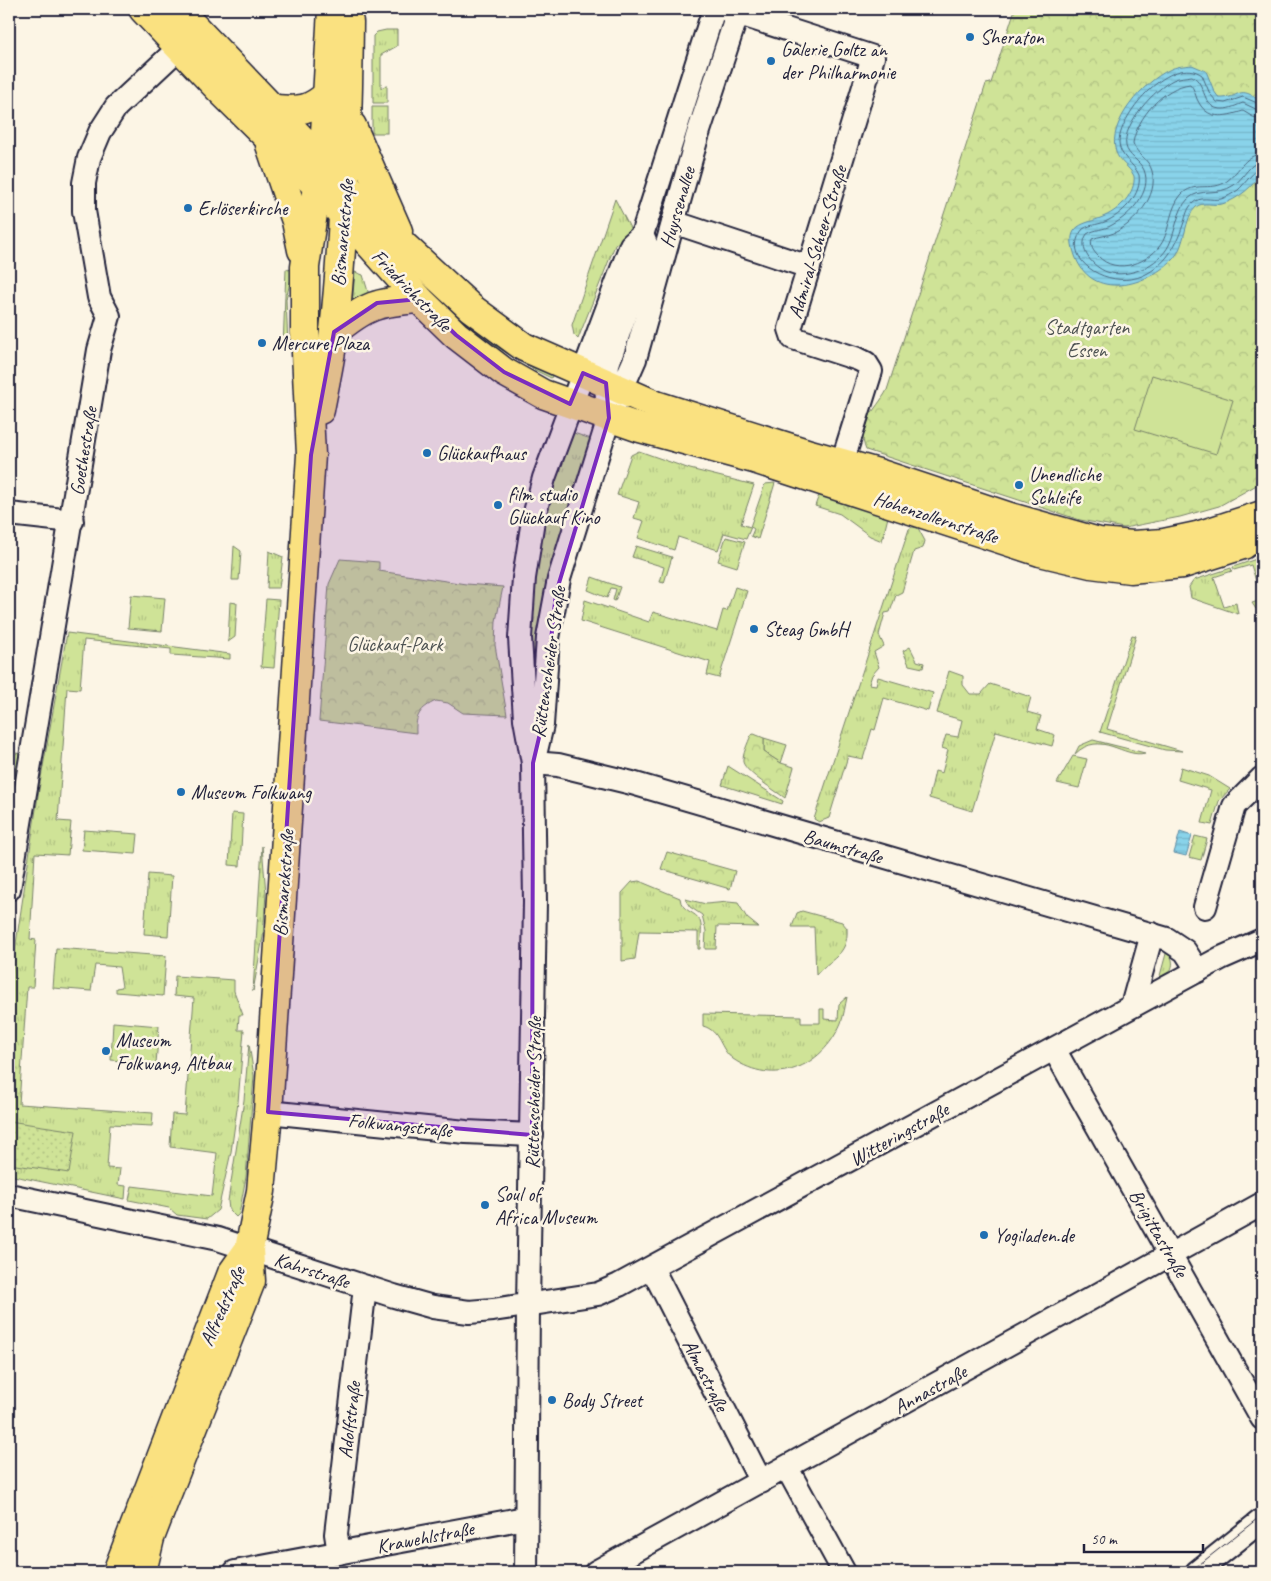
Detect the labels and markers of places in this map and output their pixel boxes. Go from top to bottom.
place label: Sheraton [980,25,1045,50]
marker: Sheraton [964,31,976,43]
place label: Galerie Goltz an der Philharmonie [781,37,897,85]
marker: Galerie Goltz an der Philharmonie [765,55,777,67]
place label: Erlöserkirche [198,196,289,221]
marker: Erlöserkirche [182,202,194,214]
place label: Mercure Plaza [272,331,371,356]
marker: Mercure Plaza [256,337,268,349]
place label: Glückaufhaus [437,441,528,466]
marker: Glückaufhaus [421,447,433,459]
place label: Unendliche Schleife [1029,462,1102,510]
marker: Unendliche Schleife [1013,479,1025,491]
place label: film studio Glückauf Kino [508,482,601,530]
marker: film studio Glückauf Kino [492,499,504,511]
place label: Steag GmbH [764,617,852,642]
marker: Steag GmbH [748,623,760,635]
place label: Museum Folkwang [191,780,312,805]
marker: Museum Folkwang [175,786,187,798]
place label: Museum Folkwang, Altbau [116,1028,232,1076]
marker: Museum Folkwang, Altbau [100,1045,112,1057]
place label: Soul of Africa Museum [495,1182,599,1230]
marker: Soul of Africa Museum [479,1199,491,1211]
place label: Yogiladen.de [994,1223,1076,1248]
marker: Yogiladen.de [978,1229,990,1241]
place label: Body Street [562,1388,645,1413]
marker: Body Street [546,1394,558,1406]

